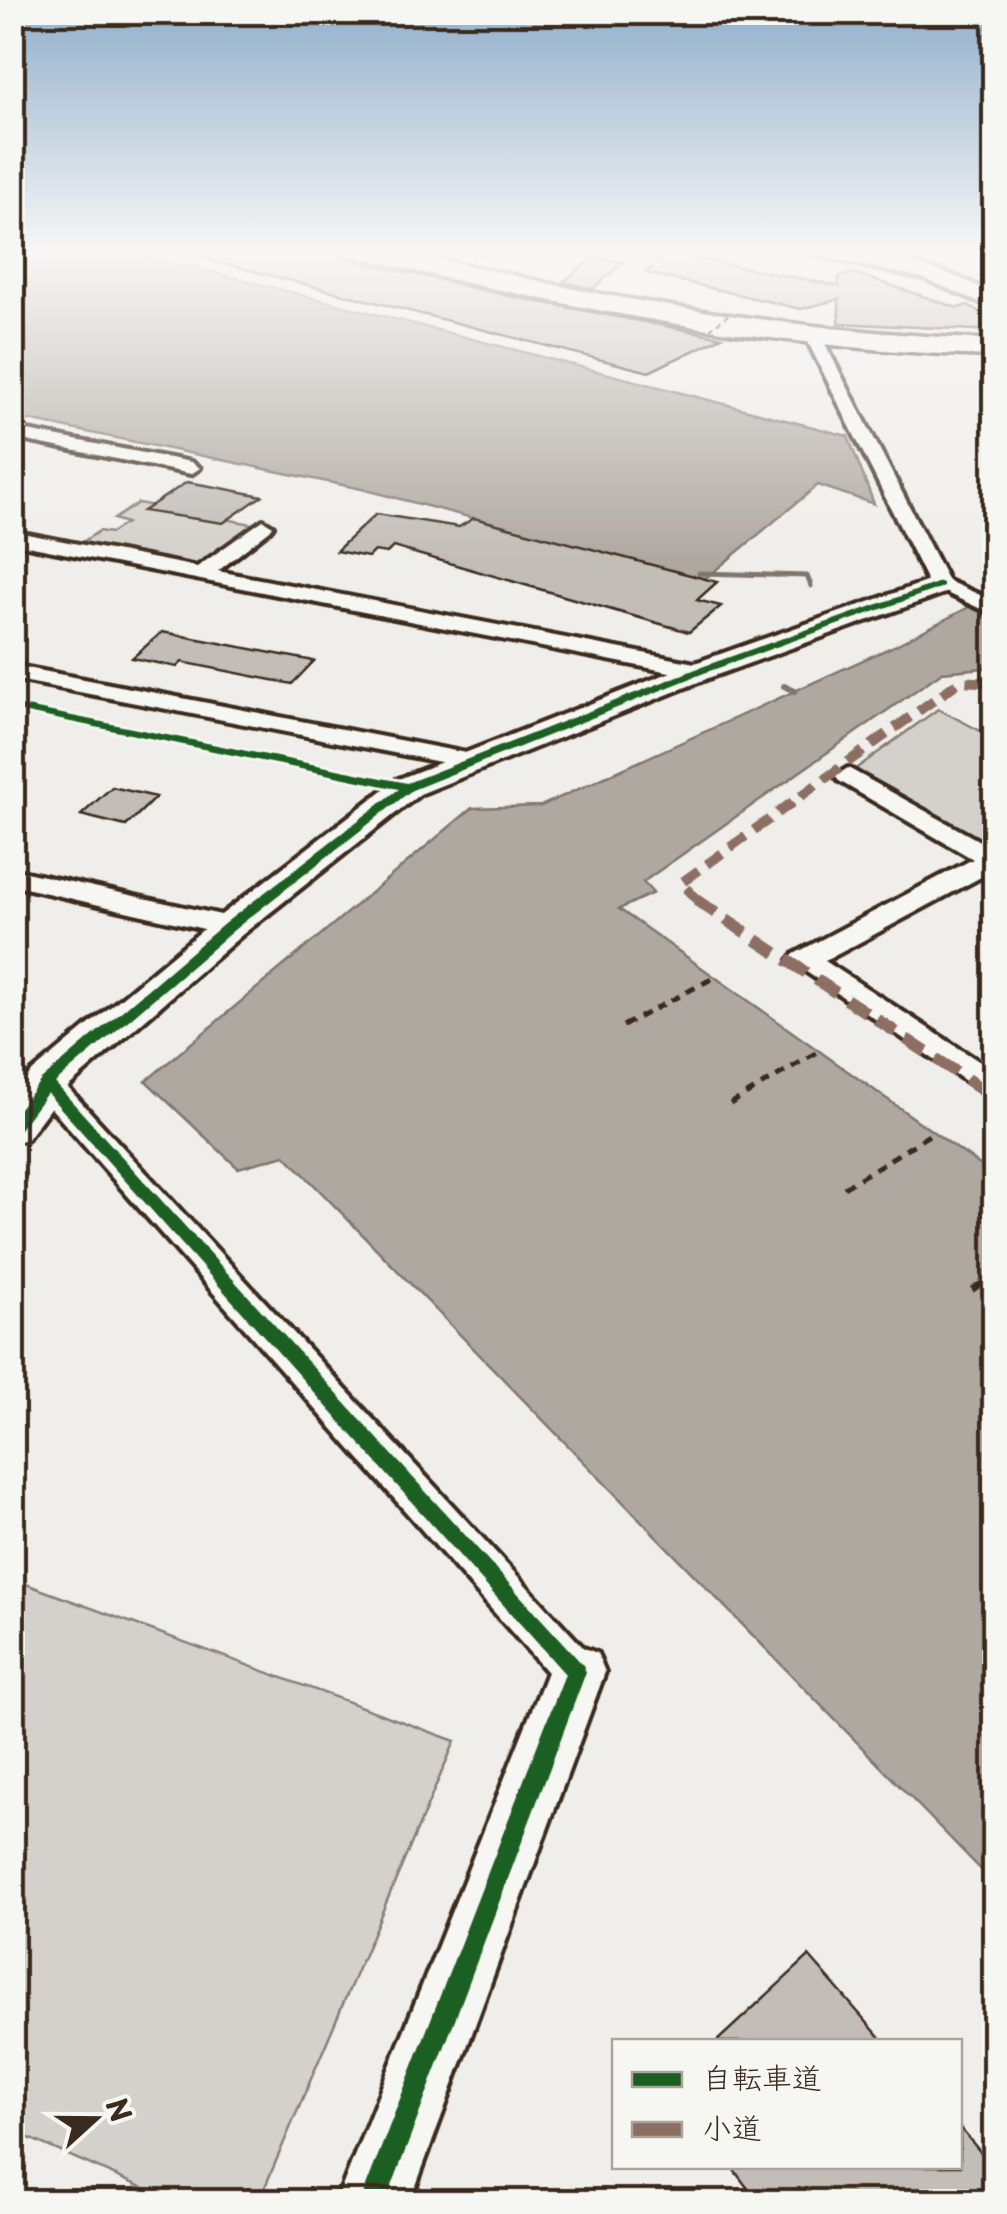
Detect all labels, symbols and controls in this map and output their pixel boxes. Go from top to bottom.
legend [612,2039,962,2169]
text: 自転車道 [702,2054,822,2099]
north arrow [45,2069,145,2169]
text: N [96,2091,144,2128]
text: 小道 [702,2104,762,2149]

